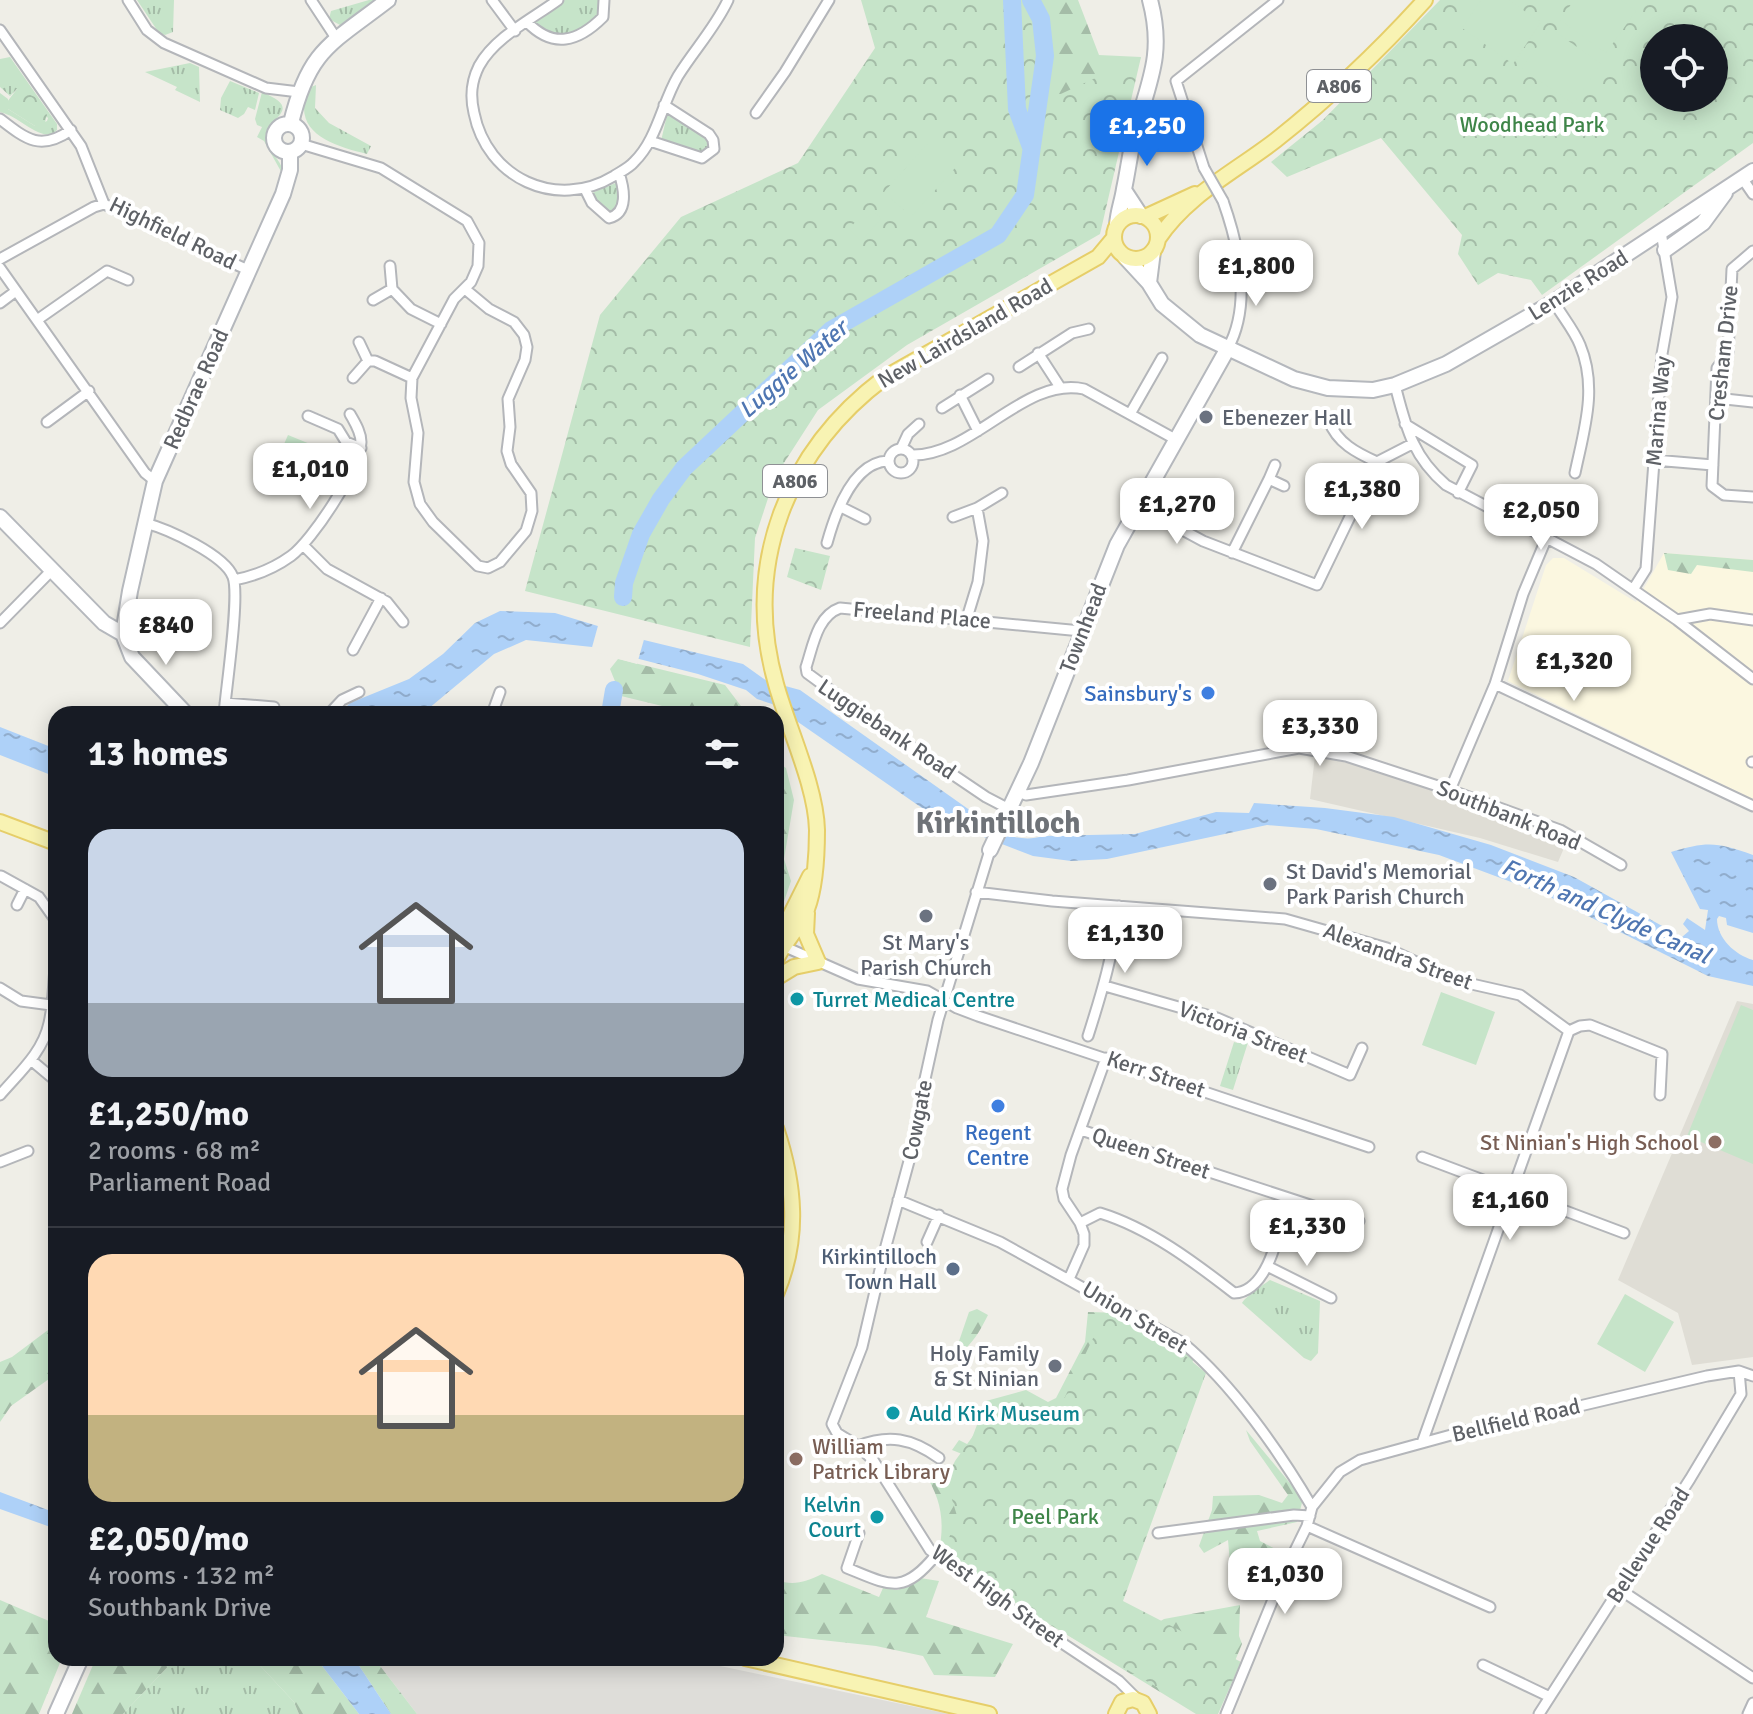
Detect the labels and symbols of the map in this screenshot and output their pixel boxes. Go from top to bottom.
road number: A806 [1307,70,1371,102]
pin: £1,250 [1082,100,1212,168]
park label: Woodhead Park [1459,111,1605,138]
street label: Highfield Road [105,191,241,275]
pin: £1,800 [1191,240,1321,308]
street label: Lenzie Road [1523,244,1633,326]
street label: New Lairdsland Road [873,272,1057,394]
street label: Cresham Drive [1702,284,1744,422]
water label: Luggie Water [732,311,856,424]
street label: Redbrae Road [157,325,235,453]
street label: Marina Way [1640,354,1676,467]
place label: Ebenezer Hall [1222,404,1352,431]
marker: Ebenezer Hall [1197,408,1215,426]
pin: £1,010 [245,443,375,511]
pin: £1,380 [1297,463,1427,531]
road number: A806 [763,465,827,497]
pin: £1,270 [1112,478,1242,546]
pin: £2,050 [1476,484,1606,552]
street label: Townhead [1054,579,1112,677]
street label: Freeland Place [852,596,992,634]
pin: £840 [119,599,213,667]
pin: £1,320 [1509,635,1639,703]
street label: Luggiebank Road [813,673,961,785]
place label: Sainsbury's [1084,680,1192,707]
marker: Sainsbury's [1199,684,1217,702]
pin: £3,330 [1255,700,1385,768]
street label: Southbank Road [1433,774,1585,856]
district label: Kirkintilloch [916,805,1080,842]
water label: Forth and Clyde Canal [1497,852,1717,971]
place label: St David's Memorial Park Parish Church [1286,858,1472,910]
marker: St David's Memorial Park Parish Church [1261,875,1279,893]
marker: St Mary's Parish Church [917,907,935,925]
pin: £1,130 [1060,907,1190,975]
street label: Alexandra Street [1320,917,1476,996]
place label: St Mary's Parish Church [860,929,992,981]
place label: Turret Medical Centre [813,986,1015,1013]
marker: Turret Medical Centre [788,990,806,1008]
street label: Victoria Street [1175,995,1311,1069]
street label: Kerr Street [1103,1045,1209,1103]
street label: Cowgate [896,1078,938,1162]
marker: Regent Centre [989,1097,1007,1115]
place label: Regent Centre [965,1119,1031,1171]
street label: Queen Street [1089,1121,1214,1185]
place label: St Ninian's High School [1480,1129,1699,1156]
marker: St Ninian's High School [1706,1133,1724,1151]
pin: £1,160 [1445,1174,1575,1242]
pin: £1,330 [1242,1200,1372,1268]
place label: Kirkintilloch Town Hall [821,1243,937,1295]
marker: Kirkintilloch Town Hall [944,1260,962,1278]
street label: Union Street [1077,1275,1193,1359]
place label: Holy Family & St Ninian [930,1340,1040,1392]
marker: Holy Family & St Ninian [1046,1357,1064,1375]
street label: Bellfield Road [1449,1392,1583,1448]
place label: Auld Kirk Museum [909,1400,1080,1427]
marker: Auld Kirk Museum [884,1404,902,1422]
place label: William Patrick Library [812,1433,951,1485]
marker: William Patrick Library [787,1450,805,1468]
street label: Bellevue Road [1601,1482,1695,1608]
place label: Kelvin Court [803,1491,861,1543]
park label: Peel Park [1011,1503,1099,1530]
marker: Kelvin Court [868,1508,886,1526]
street label: West High Street [926,1539,1070,1653]
pin: £1,030 [1220,1548,1350,1616]

